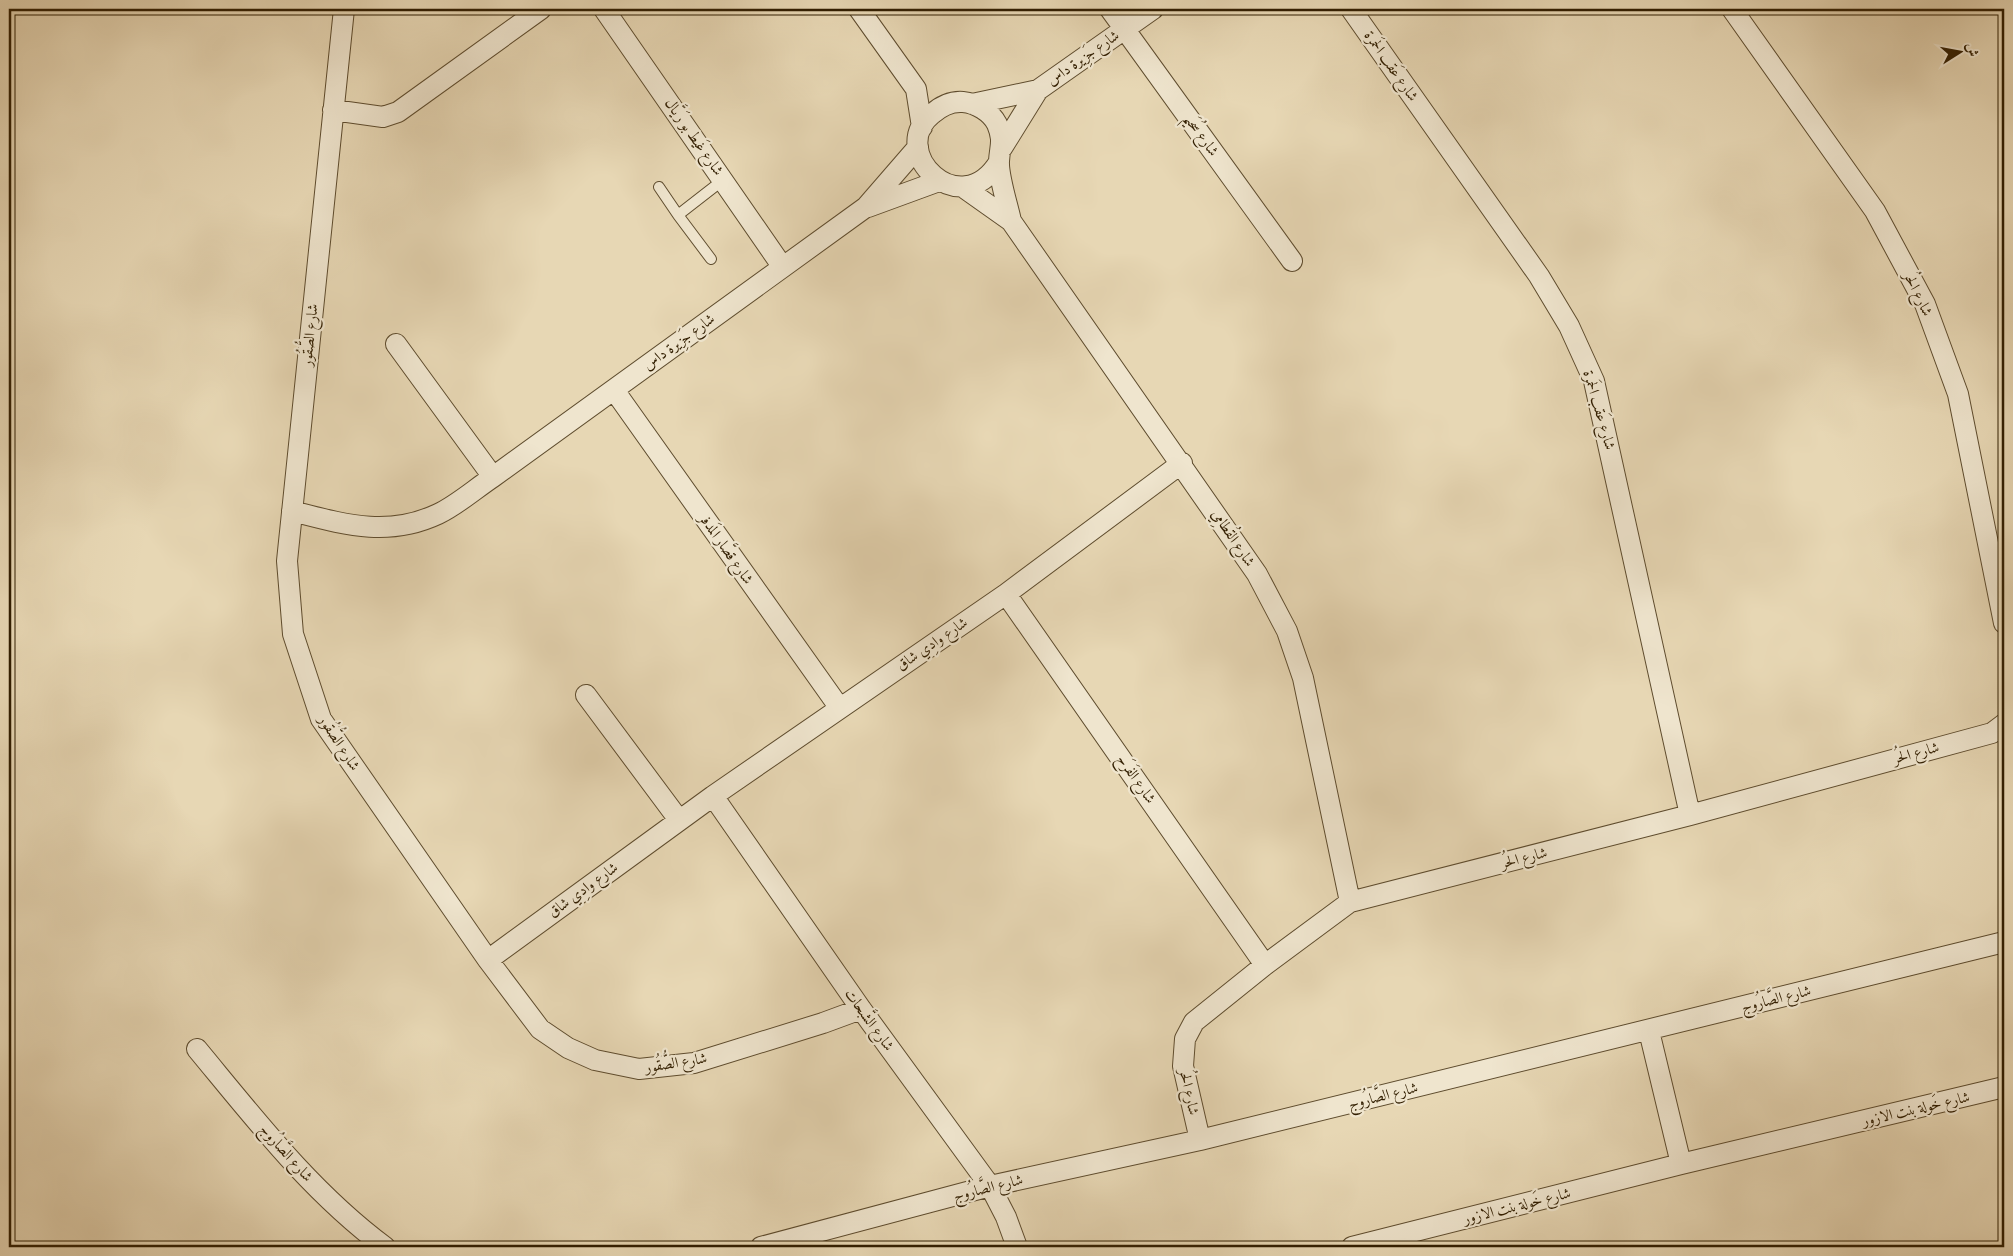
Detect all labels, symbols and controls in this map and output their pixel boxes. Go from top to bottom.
street label: شارع جَزِيرة داس [1042,24,1125,92]
street label: شارع عَقب الحَمرة [1357,26,1424,107]
north arrow [1936,28,1986,78]
text: ش [1963,41,1982,58]
street label: شارع غَيط بو رَيَّال [658,92,731,181]
street label: شارع سُحَيم [1175,108,1226,163]
street label: شارع الحُر [1896,265,1940,321]
street label: شارع الصُّقُور [292,302,326,369]
street label: شارع جَزِيرة داس [638,308,720,377]
street label: شارع عَقب الحَمرة [1576,367,1621,453]
street label: شارع القُطامِي [1204,503,1262,572]
street label: شارع قصَّار المَدفر [691,506,760,590]
street label: شارع وادِي شاق [893,613,973,677]
street label: شارع الصُّقُور [310,707,369,776]
street label: شارع الحُر [1888,734,1942,772]
street label: شارع الفَرَح [1110,750,1161,809]
street label: شارع الحُر [1496,839,1550,876]
street label: شارع وادِي شاق [544,858,624,924]
street label: شارع الصَّارُوج [1738,977,1814,1020]
street label: شارع الشَّبحات [838,983,901,1057]
street label: شارع الصُّقُور [641,1043,709,1081]
street label: شارع الحُر [1171,1064,1207,1118]
street label: شارع الصَّارُوج [1345,1074,1421,1117]
street label: شارع خَولة بنت الازور [1858,1085,1972,1134]
street label: شارع الصَّارُوج [253,1117,320,1188]
street label: شارع الصَّارُوج [950,1166,1026,1209]
street label: شارع خَولة بنت الازور [1459,1182,1573,1232]

